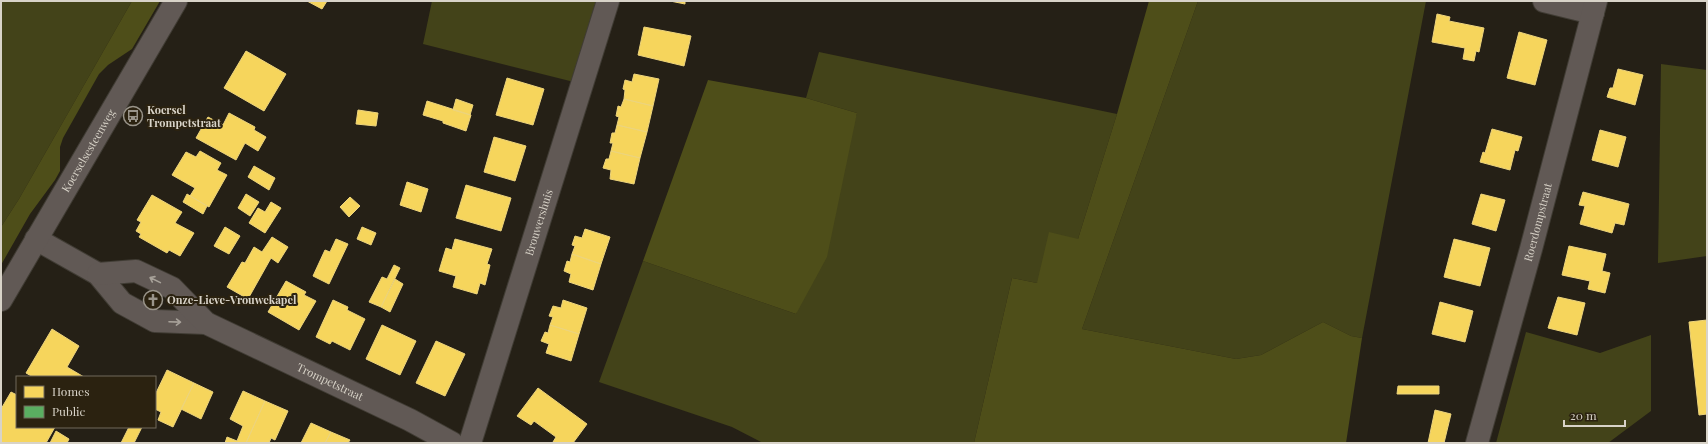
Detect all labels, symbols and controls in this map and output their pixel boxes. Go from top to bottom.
place label: Koersel Trompetstraat [147,102,221,130]
bus stop icon: Koersel Trompetstraat [122,105,144,127]
street label: Koerselsesteenweg [58,106,118,195]
street label: Roerdompstraat [1520,181,1555,263]
street label: Brouwershuis [521,187,556,257]
one-way arrow [150,276,162,283]
church icon: Onze-Lieve-Vrouwekapel [142,289,164,311]
place label: Onze-Lieve-Vrouwekapel [167,292,297,307]
one-way arrow [168,318,181,325]
street label: Trompetstraat [295,359,366,404]
legend [16,376,156,428]
text: Homes [52,383,90,399]
scale bar [1564,402,1625,428]
text: Public [52,403,86,419]
text: 20 m [1570,407,1597,423]

